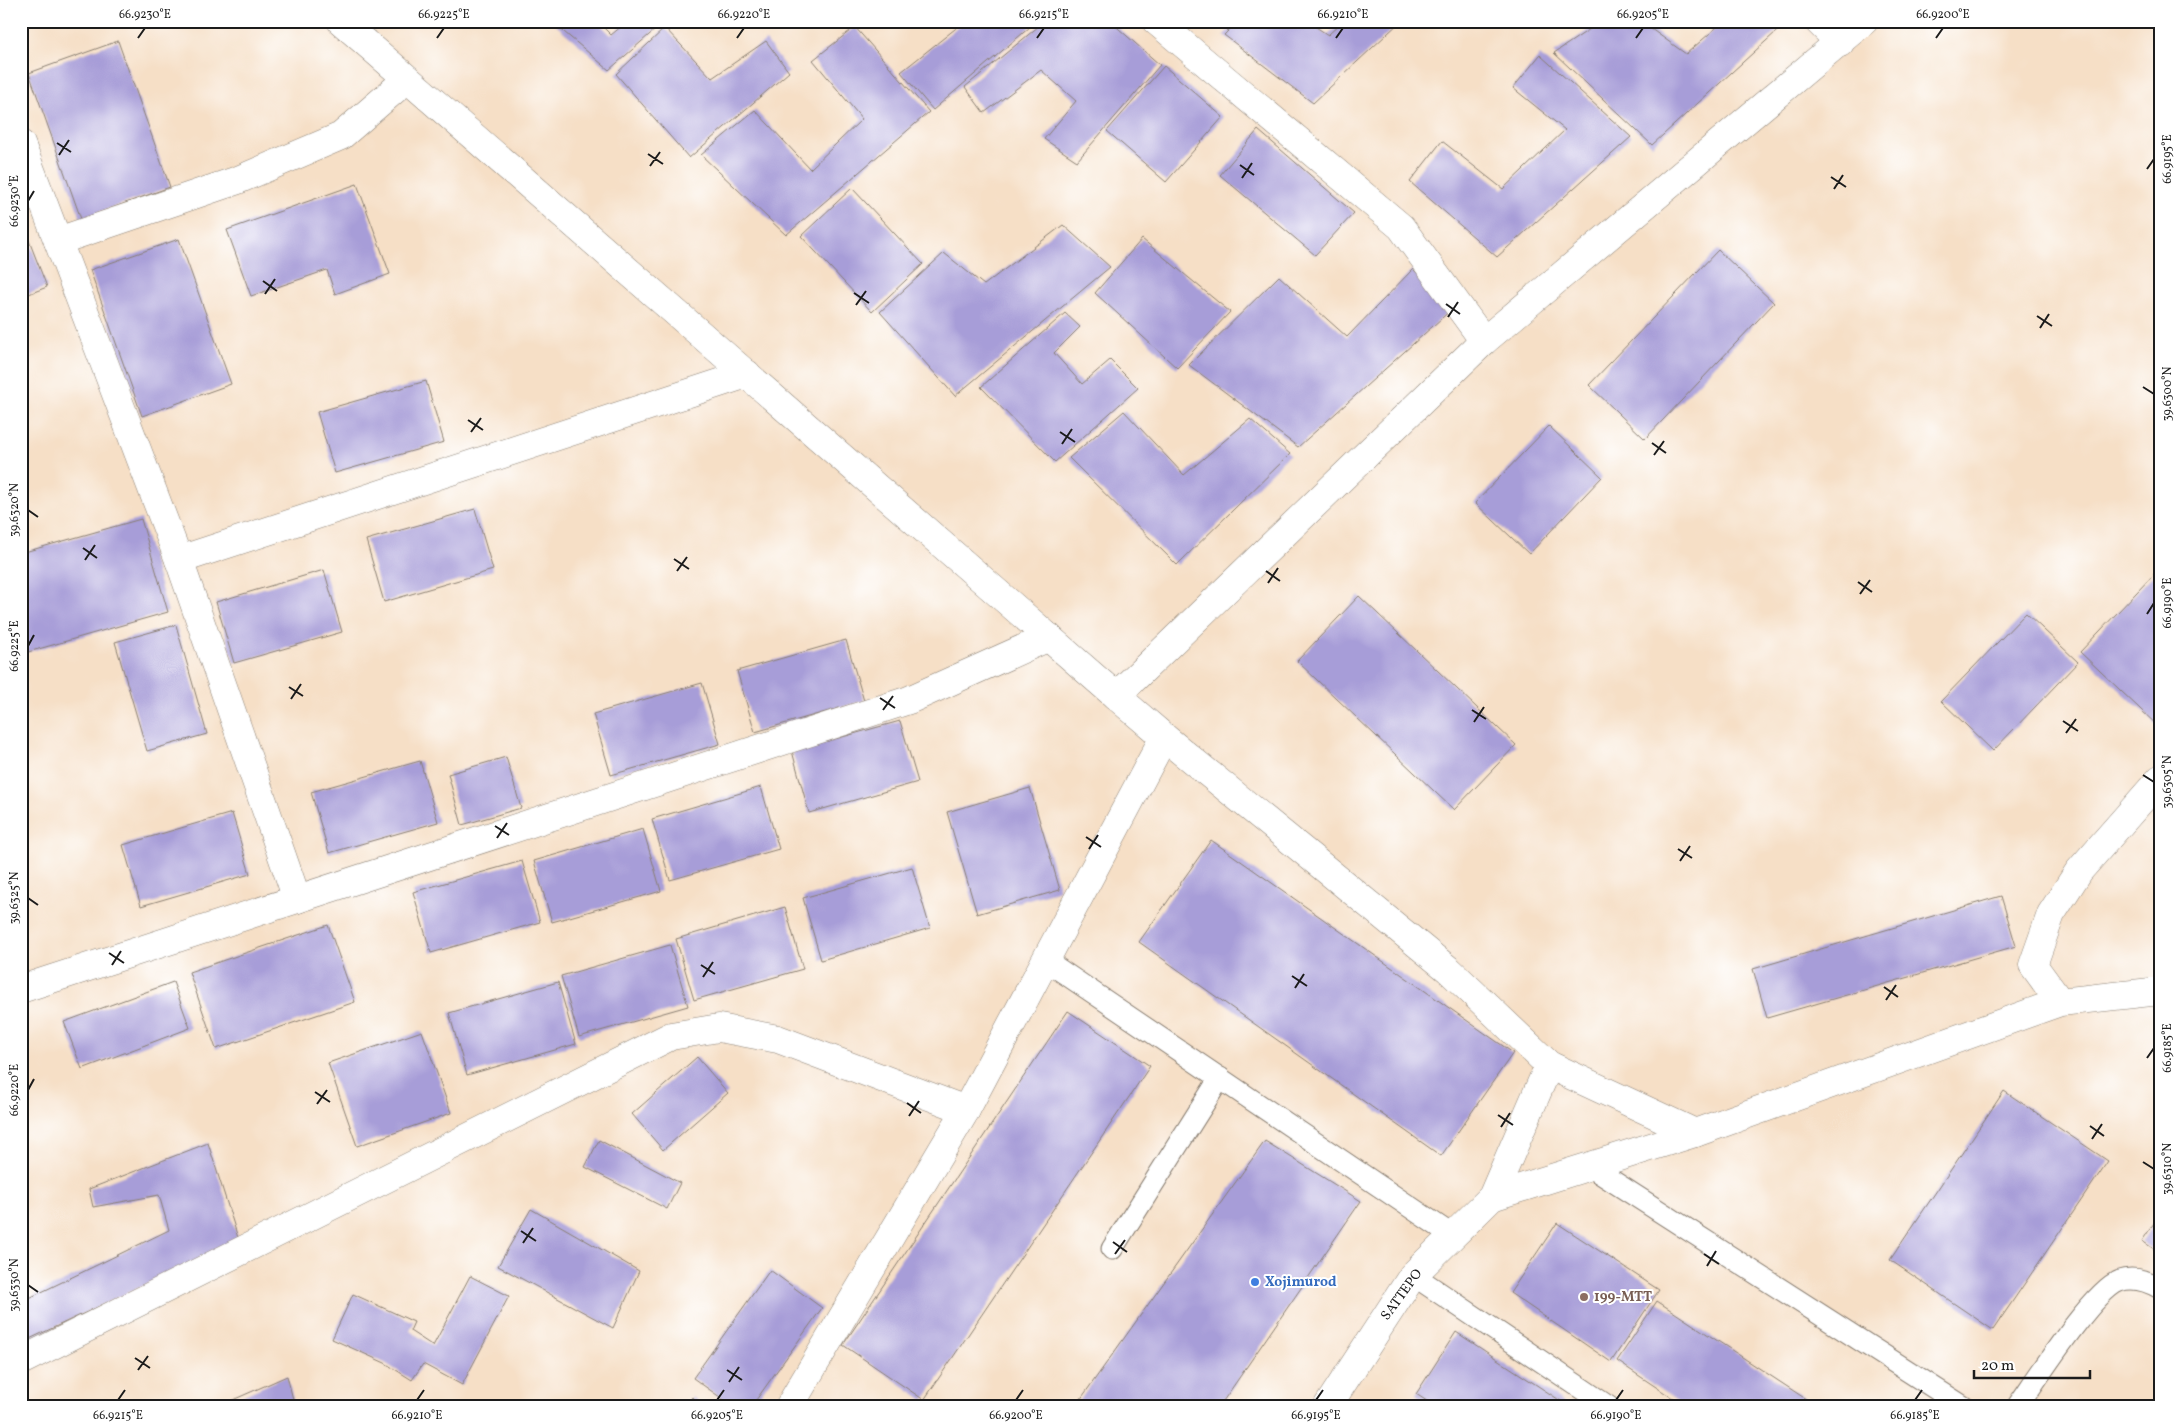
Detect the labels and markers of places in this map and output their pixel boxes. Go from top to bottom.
place label: Xojimurod [1265,1273,1337,1292]
marker: Xojimurod [1249,1276,1261,1288]
place label: 199-MTT [1594,1288,1652,1307]
marker: 199-MTT [1578,1291,1590,1303]

